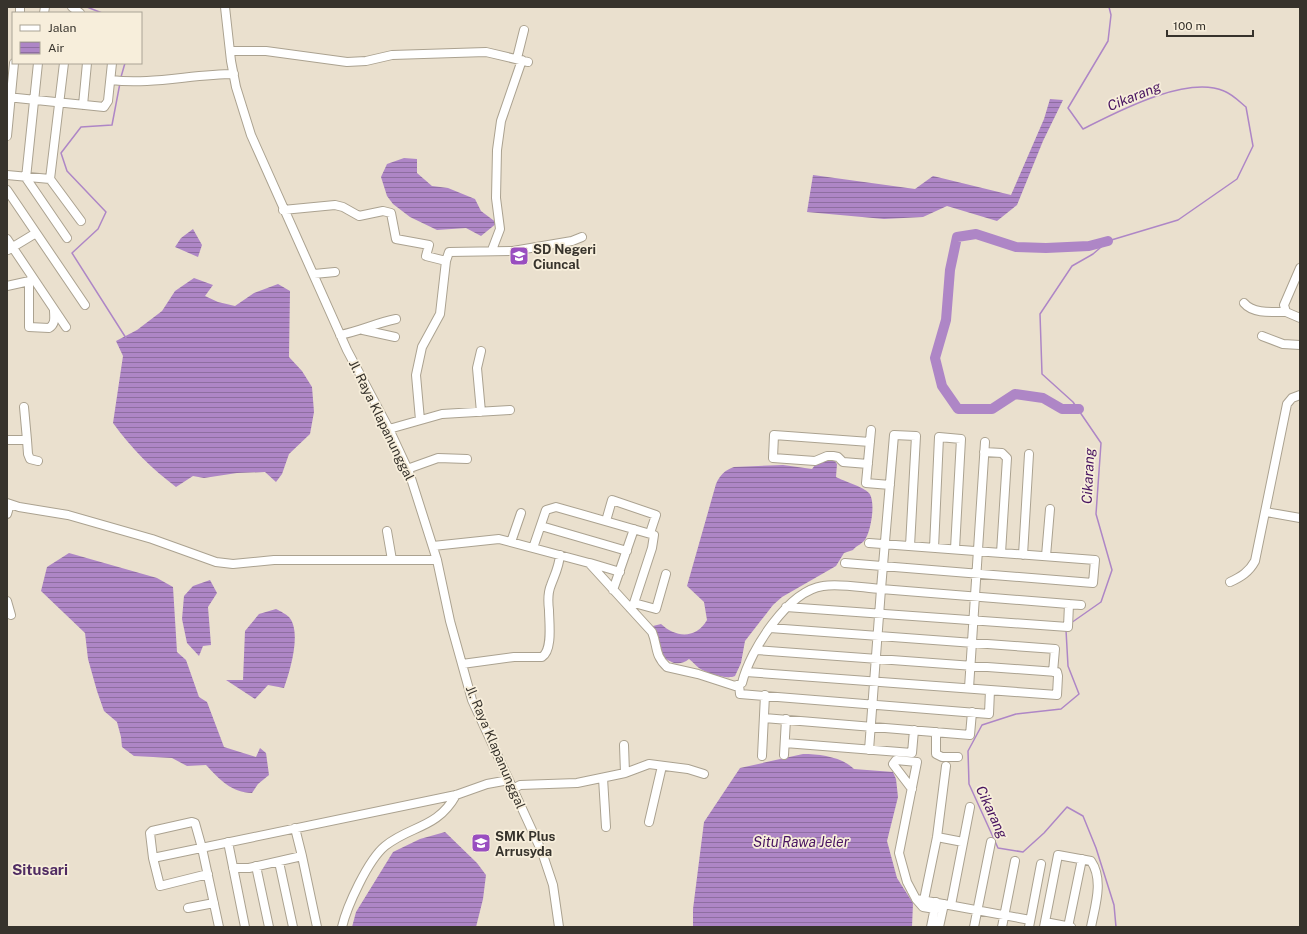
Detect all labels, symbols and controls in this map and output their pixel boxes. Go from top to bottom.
legend [12,12,142,64]
scale bar [1167,12,1253,38]
text: 100 m [1173,19,1206,33]
text: Jalan [48,21,77,35]
text: Air [48,41,65,55]
water label: Cikarang [1105,78,1164,114]
place label: SD Negeri Ciuncal [533,242,596,272]
school or university icon: SD Negeri Ciuncal [508,245,530,267]
street label: Jl. Raya Klapanunggal [346,358,417,483]
water label: Cikarang [1079,447,1097,505]
street label: Jl. Raya Klapanunggal [463,683,528,811]
water label: Cikarang [973,783,1011,842]
place label: SMK Plus Arrusyda [495,829,556,859]
school or university icon: SMK Plus Arrusyda [470,832,492,854]
water label: Situ Rawa Jeler [753,834,850,850]
district label: Situsari [12,861,68,878]

